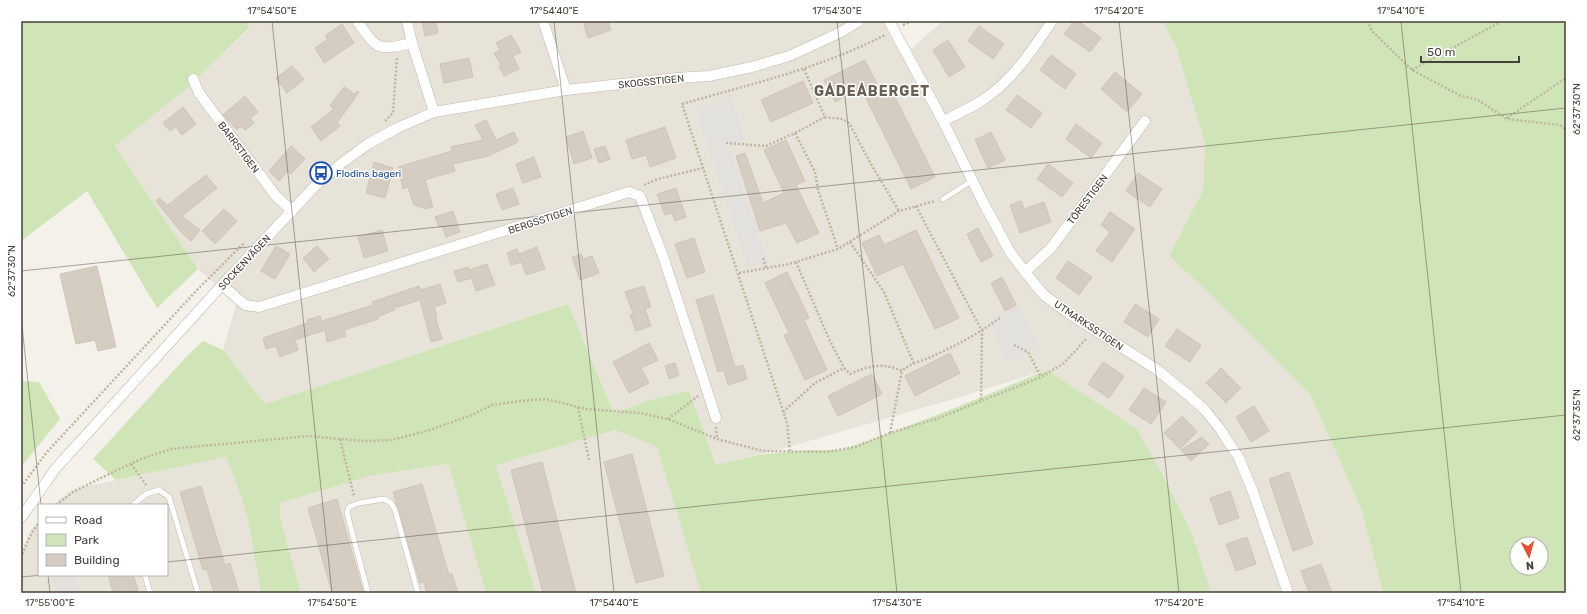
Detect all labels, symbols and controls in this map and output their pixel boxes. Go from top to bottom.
text: 17°54'50"E [247,5,297,17]
text: 17°54'40"E [529,5,579,17]
text: 17°54'30"E [812,5,862,17]
text: 17°54'20"E [1094,5,1144,17]
text: 17°54'10"E [1377,5,1425,17]
scale bar [1421,38,1519,64]
text: 50 m [1427,45,1455,59]
street label: SKOGSSTIGEN [618,73,685,91]
district label: GÅDEÅBERGET [814,82,930,100]
text: 62°37'30"N [1571,83,1583,135]
street label: BARRSTIGEN [215,120,261,176]
bus stop icon: Flodins bageri [308,160,334,186]
place label: Flodins bageri [336,168,401,180]
street label: TÖRESTIGEN [1065,172,1111,227]
street label: BERGSSTIGEN [507,205,574,237]
street label: SOCKENVÄGEN [216,233,273,293]
text: 62°37'30"N [6,245,18,297]
street label: UTMARKSSTIGEN [1052,298,1125,353]
text: 62°37'35"N [1571,389,1583,441]
legend [38,504,168,576]
text: Road [74,513,102,527]
text: Park [74,533,100,547]
north arrow [1509,536,1549,576]
text: Building [74,553,120,567]
text: N [1525,559,1535,572]
text: 17°55'00"E [25,597,75,609]
text: 17°54'50"E [307,597,357,609]
text: 17°54'40"E [589,597,639,609]
text: 17°54'30"E [872,597,922,609]
text: 17°54'20"E [1154,597,1204,609]
text: 17°54'10"E [1437,597,1485,609]

